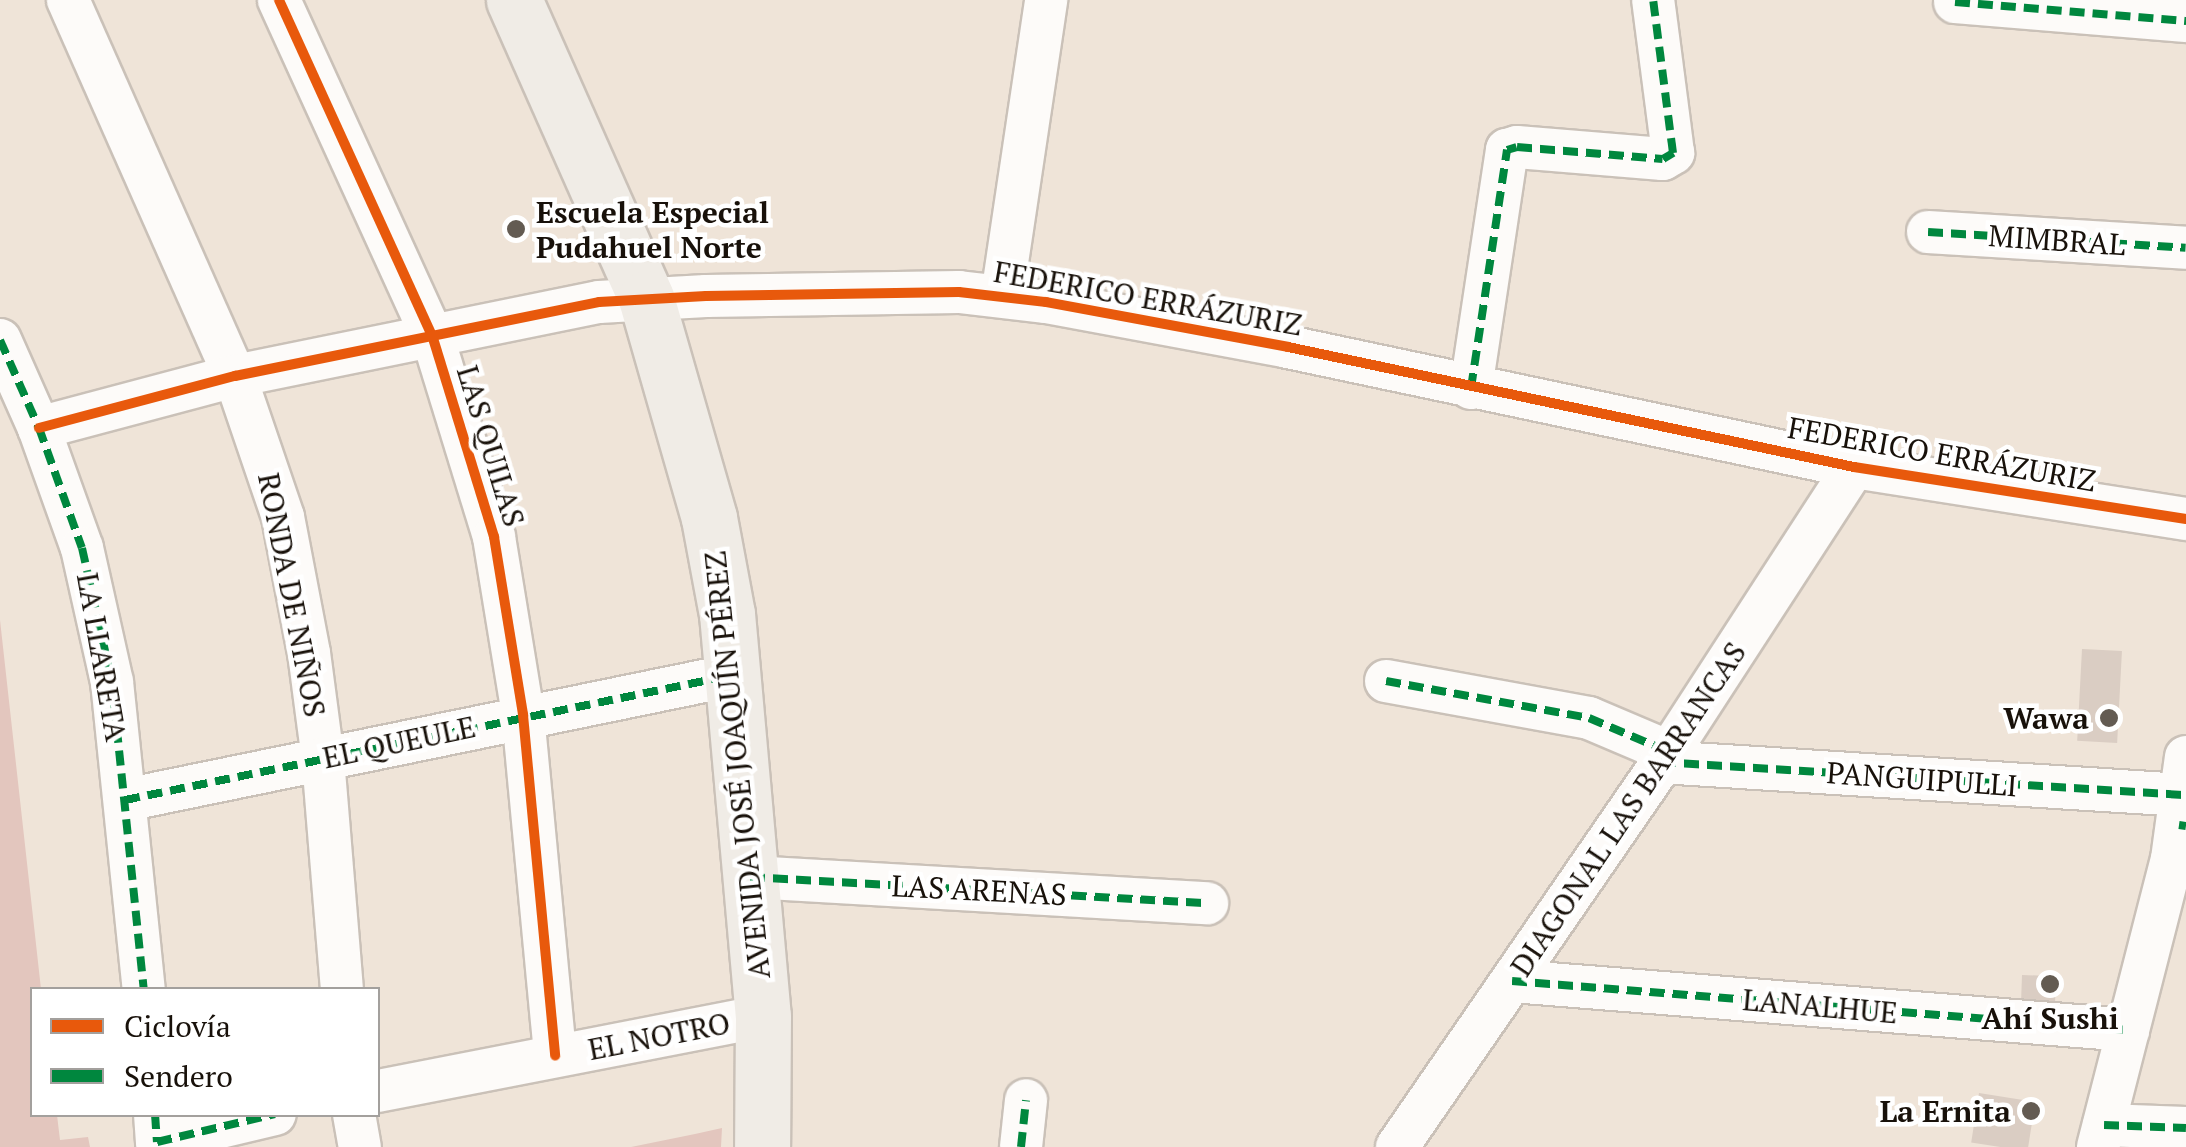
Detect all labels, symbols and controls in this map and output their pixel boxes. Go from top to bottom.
place label: Escuela Especial Pudahuel Norte [536,194,769,264]
street label: MIMBRAL [1987,217,2127,263]
marker: Escuela Especial Pudahuel Norte [505,218,527,240]
street label: FEDERICO ERRÁZURIZ [991,253,1305,343]
street label: LAS QUILAS [449,361,533,531]
street label: FEDERICO ERRÁZURIZ [1785,409,2099,499]
street label: RONDA DE NIÑOS [251,470,333,720]
street label: AVENIDA JOSÉ JOAQUÍN PÉREZ [697,549,777,981]
street label: LA LLARETA [69,570,135,744]
street label: DIAGONAL LAS BARRANCAS [1503,635,1753,983]
place label: Wawa [2003,700,2089,736]
marker: Wawa [2098,707,2120,729]
street label: EL QUEULE [319,708,479,776]
street label: PANGUIPULLI [1825,754,2019,804]
street label: LAS ARENAS [890,867,1068,913]
marker: Ahí Sushi [2039,973,2061,995]
street label: LANALHUE [1741,981,1899,1031]
legend [30,987,380,1117]
place label: Ahí Sushi [1981,1000,2119,1036]
street label: EL NOTRO [585,1005,733,1067]
text: Ciclovía [124,1006,231,1046]
text: Sendero [124,1056,233,1096]
place label: La Ernita [1880,1093,2011,1129]
marker: La Ernita [2020,1100,2042,1122]

